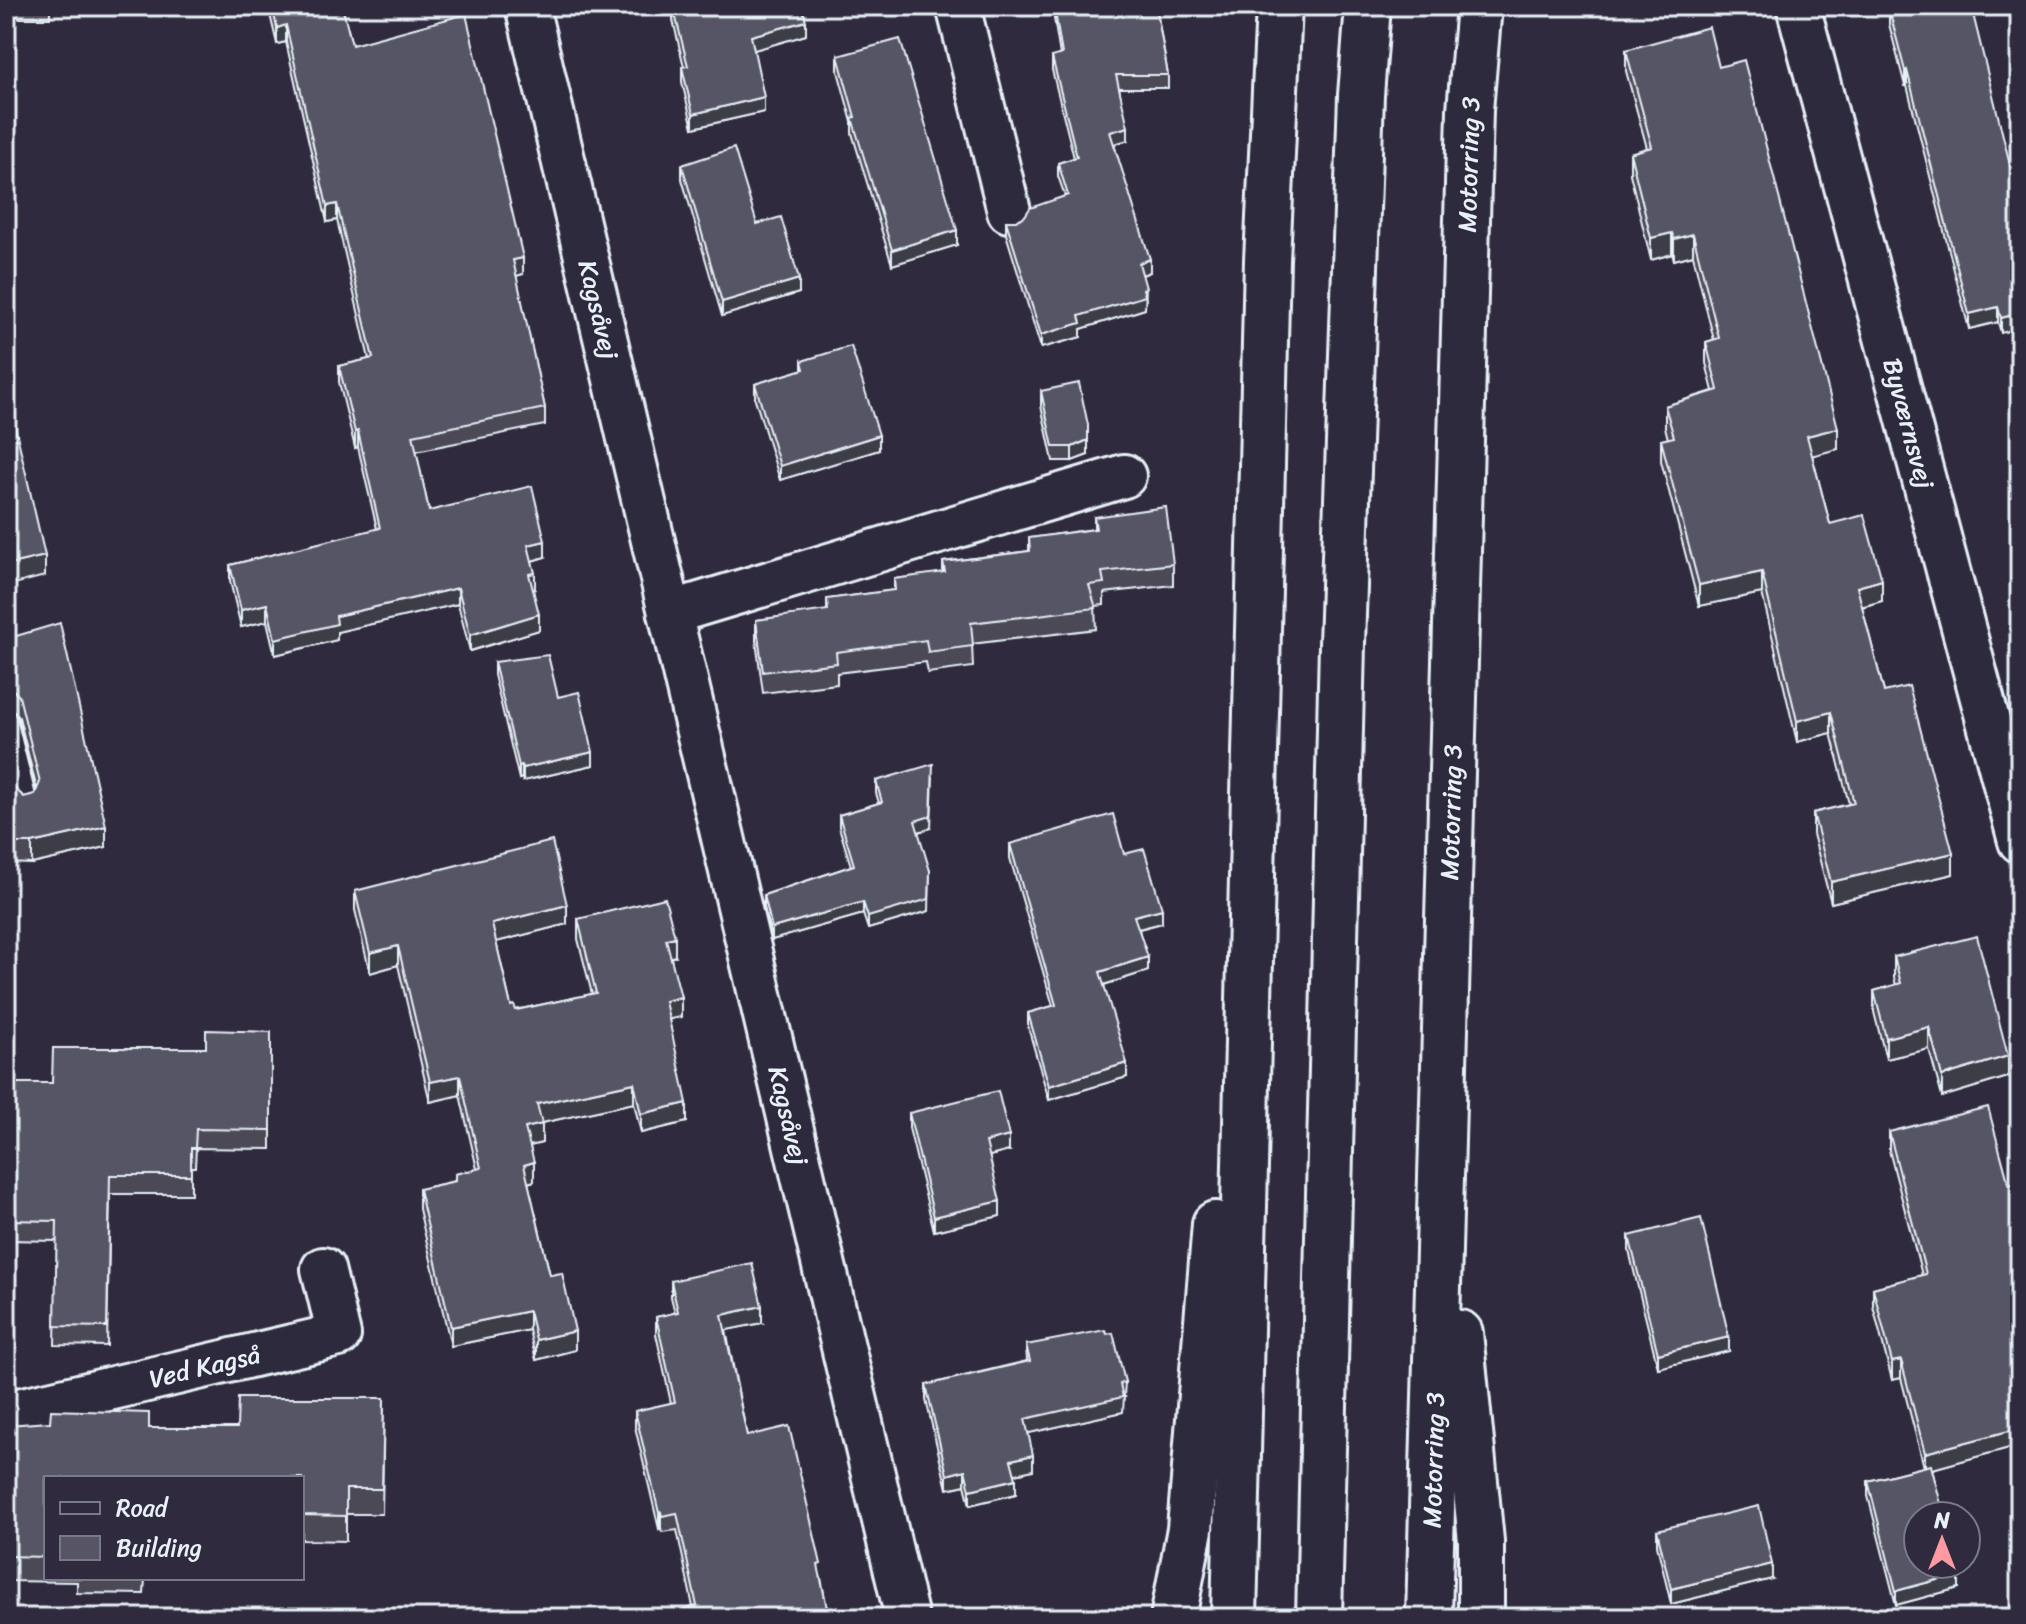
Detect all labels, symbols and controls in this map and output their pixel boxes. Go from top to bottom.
street label: Motorring 3 [1444,95,1494,233]
street label: Kagsåvej [565,255,633,365]
street label: Byværnsvej [1870,353,1949,495]
street label: Motorring 3 [1426,744,1476,881]
street label: Kagsåvej [755,1061,823,1171]
street label: Ved Kagså [144,1331,265,1402]
street label: Motorring 3 [1408,1392,1458,1529]
legend [44,1476,304,1580]
text: Road [116,1487,170,1529]
north arrow [1902,1500,1982,1580]
text: N [1933,1501,1950,1540]
text: Building [116,1527,202,1569]

